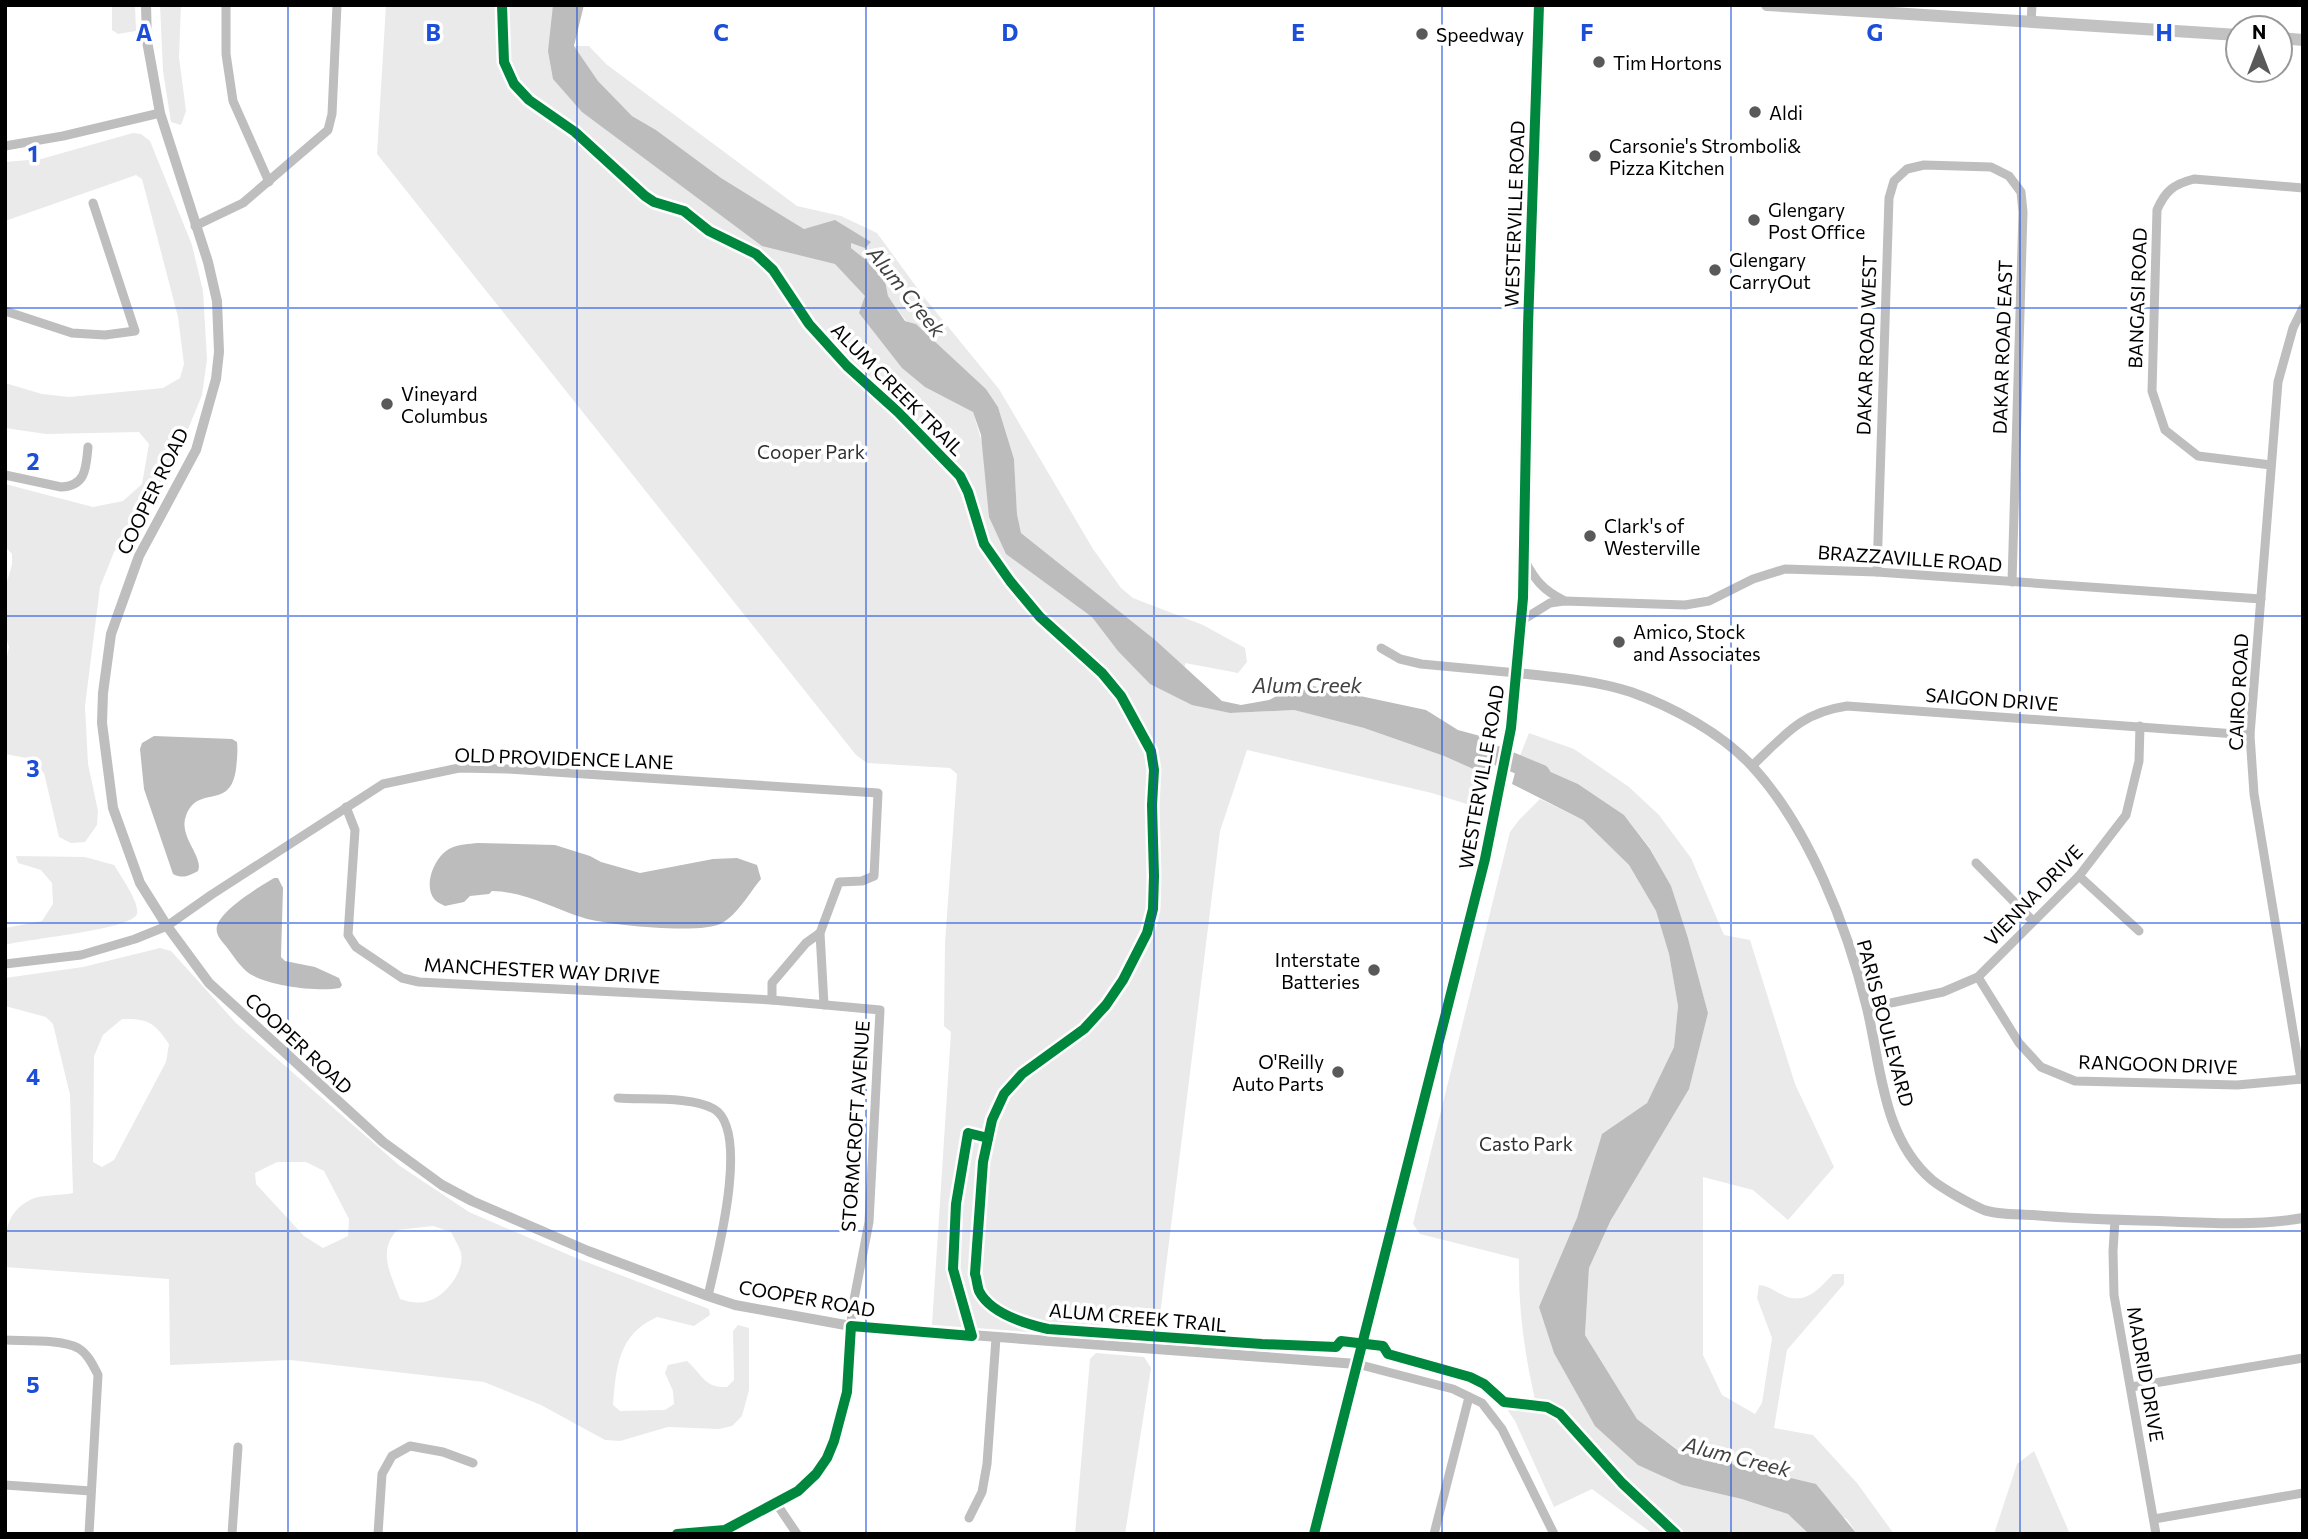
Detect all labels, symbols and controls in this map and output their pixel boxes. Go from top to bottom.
north arrow [2224,14,2294,84]
text: A [136,18,153,46]
text: B [425,18,441,46]
text: C [713,18,729,46]
text: D [1002,18,1019,46]
text: E [1291,18,1305,46]
text: F [1580,18,1594,46]
text: G [1867,18,1883,46]
text: H [2155,18,2173,46]
text: N [2252,20,2266,43]
place label: Speedway [1436,23,1524,46]
marker: Speedway [1414,26,1430,42]
place label: Tim Hortons [1613,51,1722,74]
marker: Tim Hortons [1591,54,1607,70]
place label: Aldi [1769,101,1803,124]
marker: Aldi [1747,104,1763,120]
street label: WESTERVILLE ROAD [1499,120,1529,308]
place label: Carsonie's Stromboli& Pizza Kitchen [1609,134,1801,179]
text: 1 [28,139,38,167]
marker: Carsonie's Stromboli& Pizza Kitchen [1587,148,1603,164]
place label: Glengary Post Office [1768,198,1865,243]
marker: Glengary Post Office [1746,212,1762,228]
street label: BANGASI ROAD [2123,227,2151,369]
water label: Alum Creek [862,240,952,342]
place label: Glengary CarryOut [1729,248,1811,293]
street label: DAKAR ROAD WEST [1851,254,1881,436]
street label: DAKAR ROAD EAST [1987,259,2017,435]
marker: Glengary CarryOut [1707,262,1723,278]
street label: ALUM CREEK TRAIL [827,318,969,460]
place label: Vineyard Columbus [401,382,488,427]
marker: Vineyard Columbus [379,396,395,412]
street label: COOPER ROAD [111,424,193,558]
park label: Cooper Park [757,440,865,463]
text: 2 [26,447,40,475]
place label: Clark's of Westerville [1604,514,1700,559]
marker: Clark's of Westerville [1582,528,1598,544]
street label: BRAZZAVILLE ROAD [1817,540,2003,576]
place label: Amico, Stock and Associates [1633,620,1761,665]
street label: CAIRO ROAD [2223,633,2253,751]
marker: Amico, Stock and Associates [1611,634,1627,650]
water label: Alum Creek [1251,672,1363,697]
street label: WESTERVILLE ROAD [1453,683,1509,871]
street label: SAIGON DRIVE [1925,683,2059,715]
street label: OLD PROVIDENCE LANE [454,743,674,773]
text: 3 [26,754,40,782]
street label: VIENNA DRIVE [1979,840,2087,950]
street label: PARIS BOULEVARD [1853,937,1919,1109]
place label: Interstate Batteries [1275,948,1360,993]
street label: MANCHESTER WAY DRIVE [423,952,661,988]
marker: Interstate Batteries [1366,962,1382,978]
street label: COOPER ROAD [241,987,357,1099]
street label: STORMCROFT AVENUE [836,1020,874,1232]
place label: O'Reilly Auto Parts [1232,1050,1324,1095]
street label: RANGOON DRIVE [2078,1050,2238,1078]
text: 4 [26,1062,40,1090]
marker: O'Reilly Auto Parts [1330,1064,1346,1080]
park label: Casto Park [1479,1132,1573,1155]
street label: COOPER ROAD [737,1275,877,1321]
street label: ALUM CREEK TRAIL [1048,1298,1228,1336]
street label: MADRID DRIVE [2123,1304,2169,1444]
text: 5 [26,1370,40,1398]
water label: Alum Creek [1680,1430,1794,1482]

